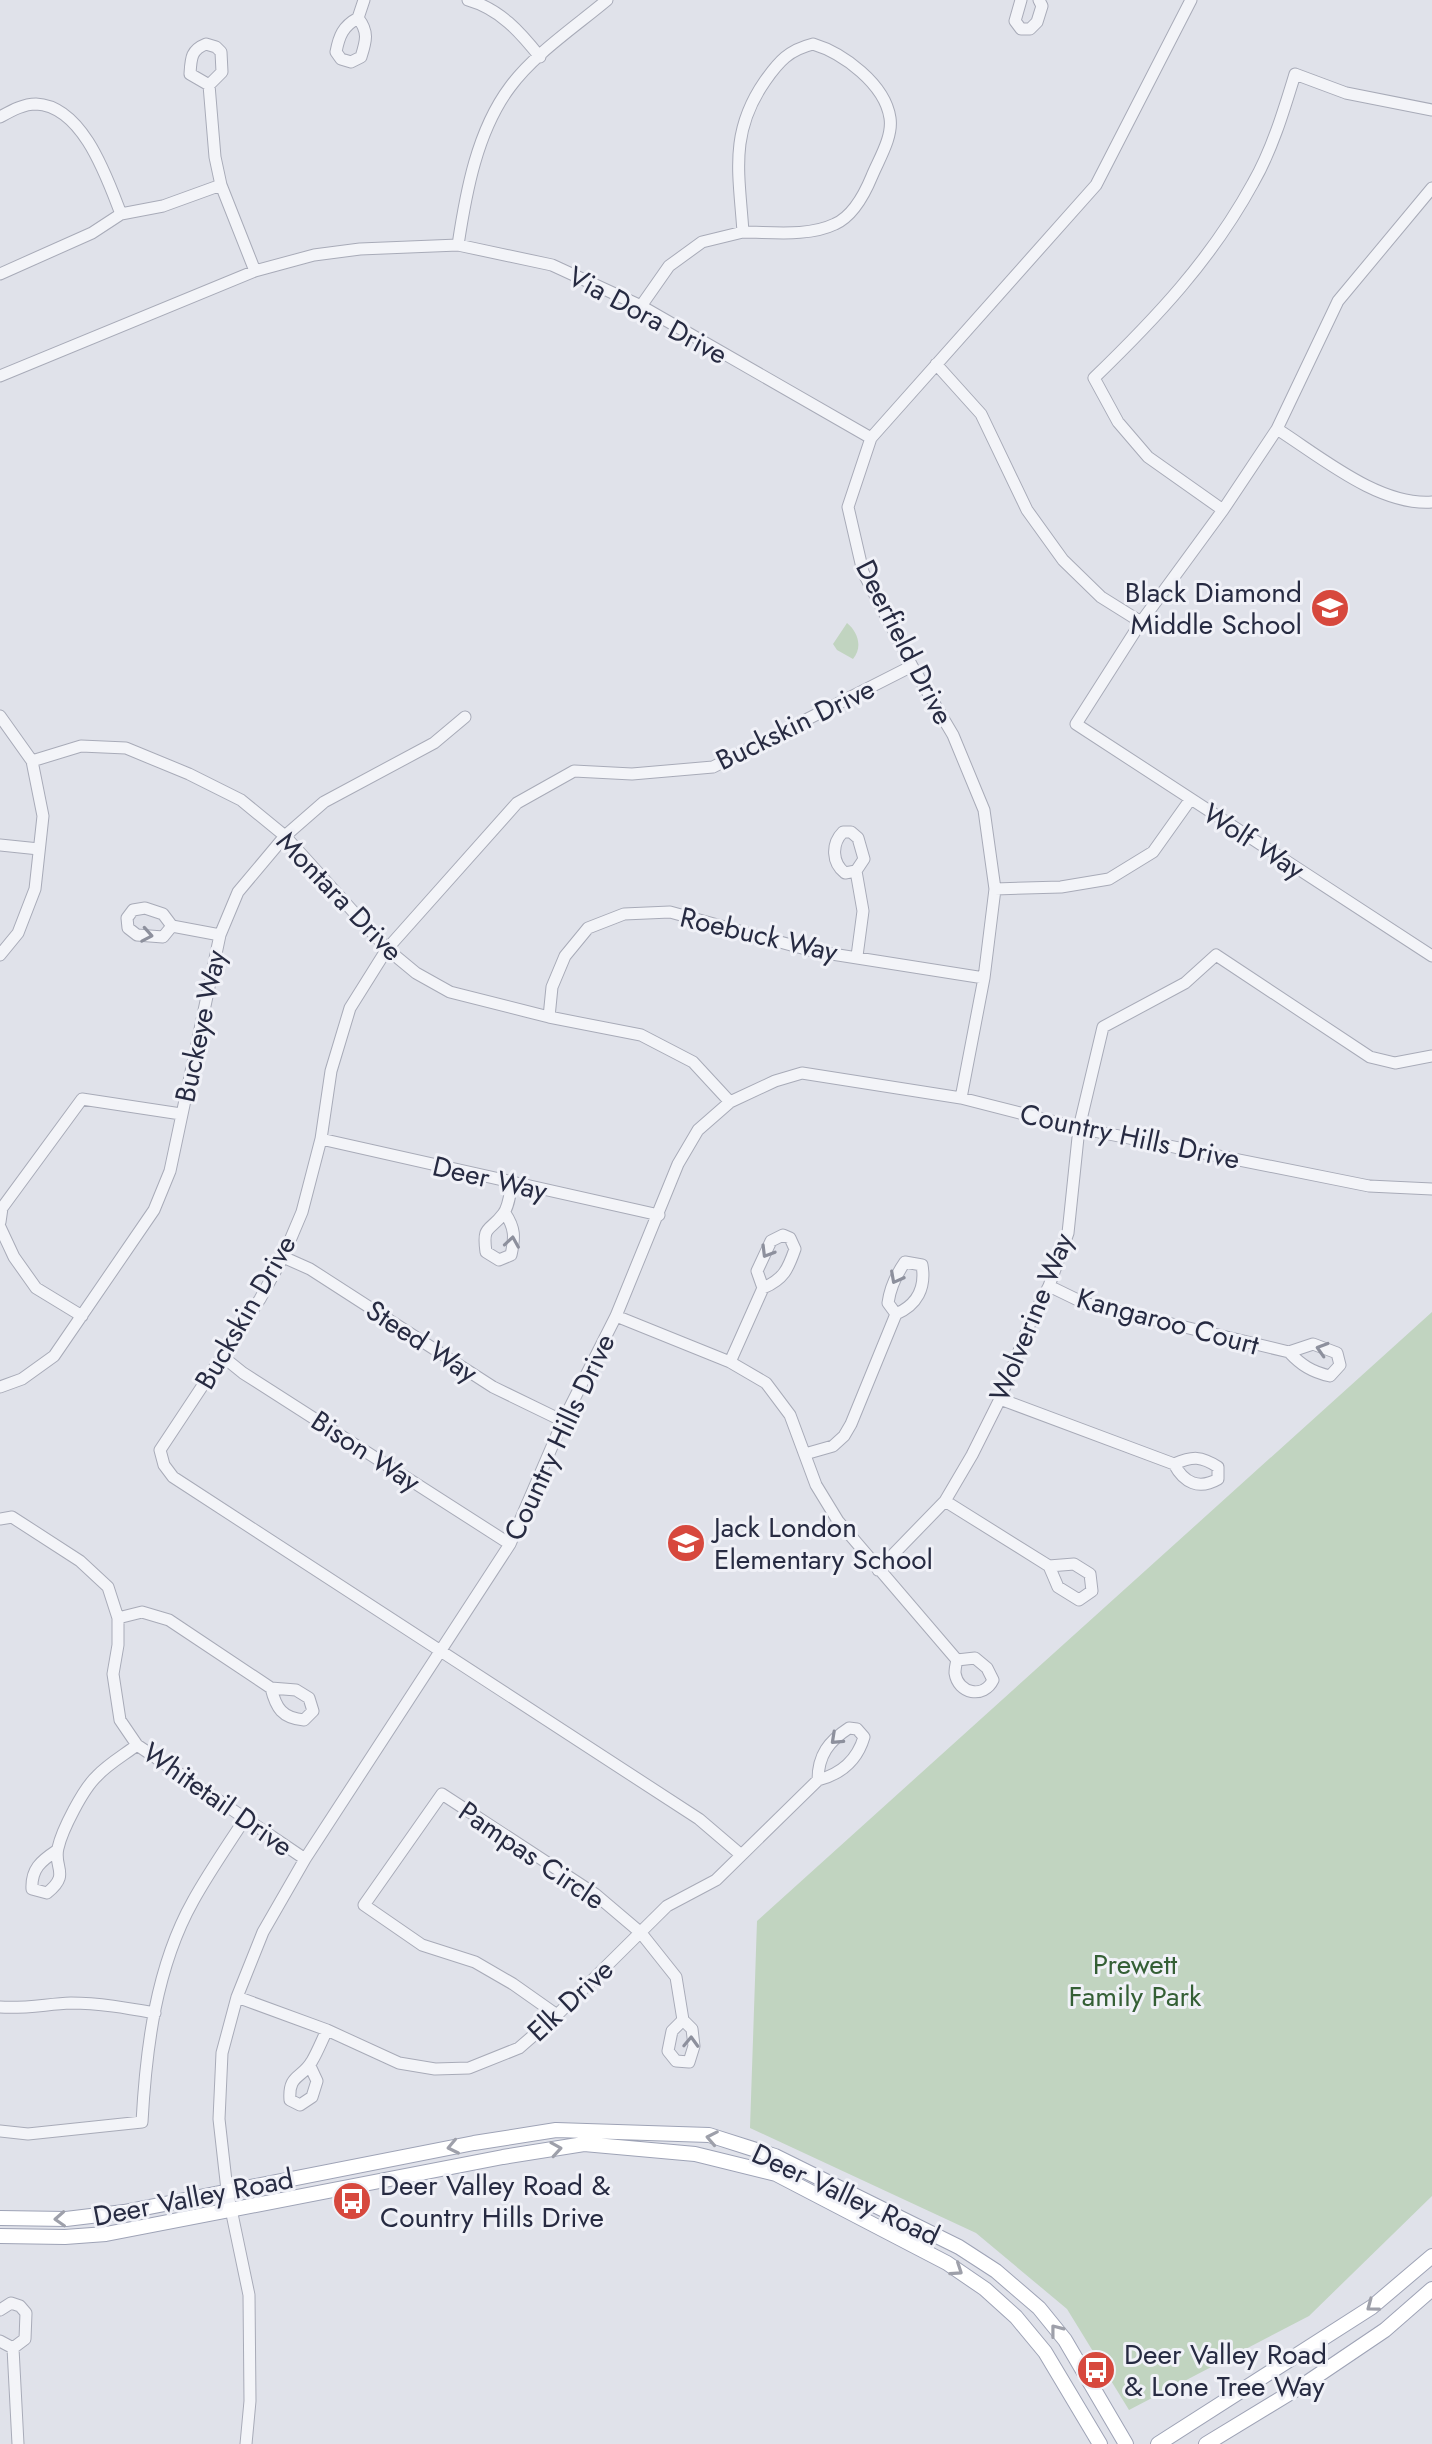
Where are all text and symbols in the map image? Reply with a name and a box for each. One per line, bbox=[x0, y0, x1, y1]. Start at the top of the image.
street label: Via Dora Drive bbox=[561, 256, 735, 375]
street label: Deerfield Drive bbox=[845, 553, 964, 732]
place label: Black Diamond Middle School bbox=[1125, 572, 1302, 645]
school or university icon: Black Diamond Middle School bbox=[1309, 587, 1351, 629]
street label: Buckskin Drive bbox=[709, 668, 882, 781]
street label: Wolf Way bbox=[1195, 793, 1313, 890]
street label: Montara Drive bbox=[267, 822, 412, 971]
street label: Roebuck Way bbox=[676, 896, 842, 973]
one-way arrow bbox=[140, 925, 154, 942]
street label: Buckeye Way bbox=[164, 945, 237, 1106]
street label: Country Hills Drive bbox=[1016, 1093, 1244, 1180]
street label: Deer Way bbox=[429, 1145, 552, 1212]
street label: Wolverine Way bbox=[979, 1226, 1084, 1408]
street label: Buckskin Drive bbox=[185, 1227, 306, 1397]
one-way arrow bbox=[503, 1235, 520, 1248]
one-way arrow bbox=[762, 1243, 777, 1257]
one-way arrow bbox=[891, 1270, 906, 1284]
street label: Kangaroo Court bbox=[1072, 1277, 1264, 1366]
street label: Steed Way bbox=[358, 1290, 486, 1393]
street label: Country Hills Drive bbox=[494, 1327, 625, 1547]
one-way arrow bbox=[1316, 1341, 1329, 1358]
street label: Bison Way bbox=[303, 1401, 429, 1503]
place label: Jack London Elementary School bbox=[710, 1507, 933, 1580]
school or university icon: Jack London Elementary School bbox=[665, 1522, 707, 1564]
one-way arrow bbox=[831, 1730, 845, 1745]
street label: Whitetail Drive bbox=[134, 1732, 301, 1867]
street label: Pampas Circle bbox=[450, 1791, 613, 1920]
park label: Prewett Family Park bbox=[1069, 1944, 1202, 2017]
street label: Elk Drive bbox=[518, 1950, 623, 2051]
one-way arrow bbox=[683, 2036, 700, 2048]
one-way arrow bbox=[705, 2130, 718, 2147]
street label: Deer Valley Road bbox=[745, 2133, 946, 2256]
one-way arrow bbox=[447, 2138, 461, 2155]
one-way arrow bbox=[549, 2141, 563, 2158]
street label: Deer Valley Road bbox=[90, 2158, 297, 2237]
place label: Deer Valley Road & Country Hills Drive bbox=[380, 2165, 610, 2238]
bus stop icon: Deer Valley Road & Country Hills Drive bbox=[331, 2180, 373, 2222]
one-way arrow bbox=[53, 2211, 66, 2228]
one-way arrow bbox=[948, 2260, 963, 2275]
one-way arrow bbox=[1367, 2297, 1381, 2311]
one-way arrow bbox=[1051, 2325, 1066, 2339]
place label: Deer Valley Road & Lone Tree Way bbox=[1124, 2334, 1327, 2407]
bus stop icon: Deer Valley Road & Lone Tree Way bbox=[1075, 2349, 1117, 2391]

